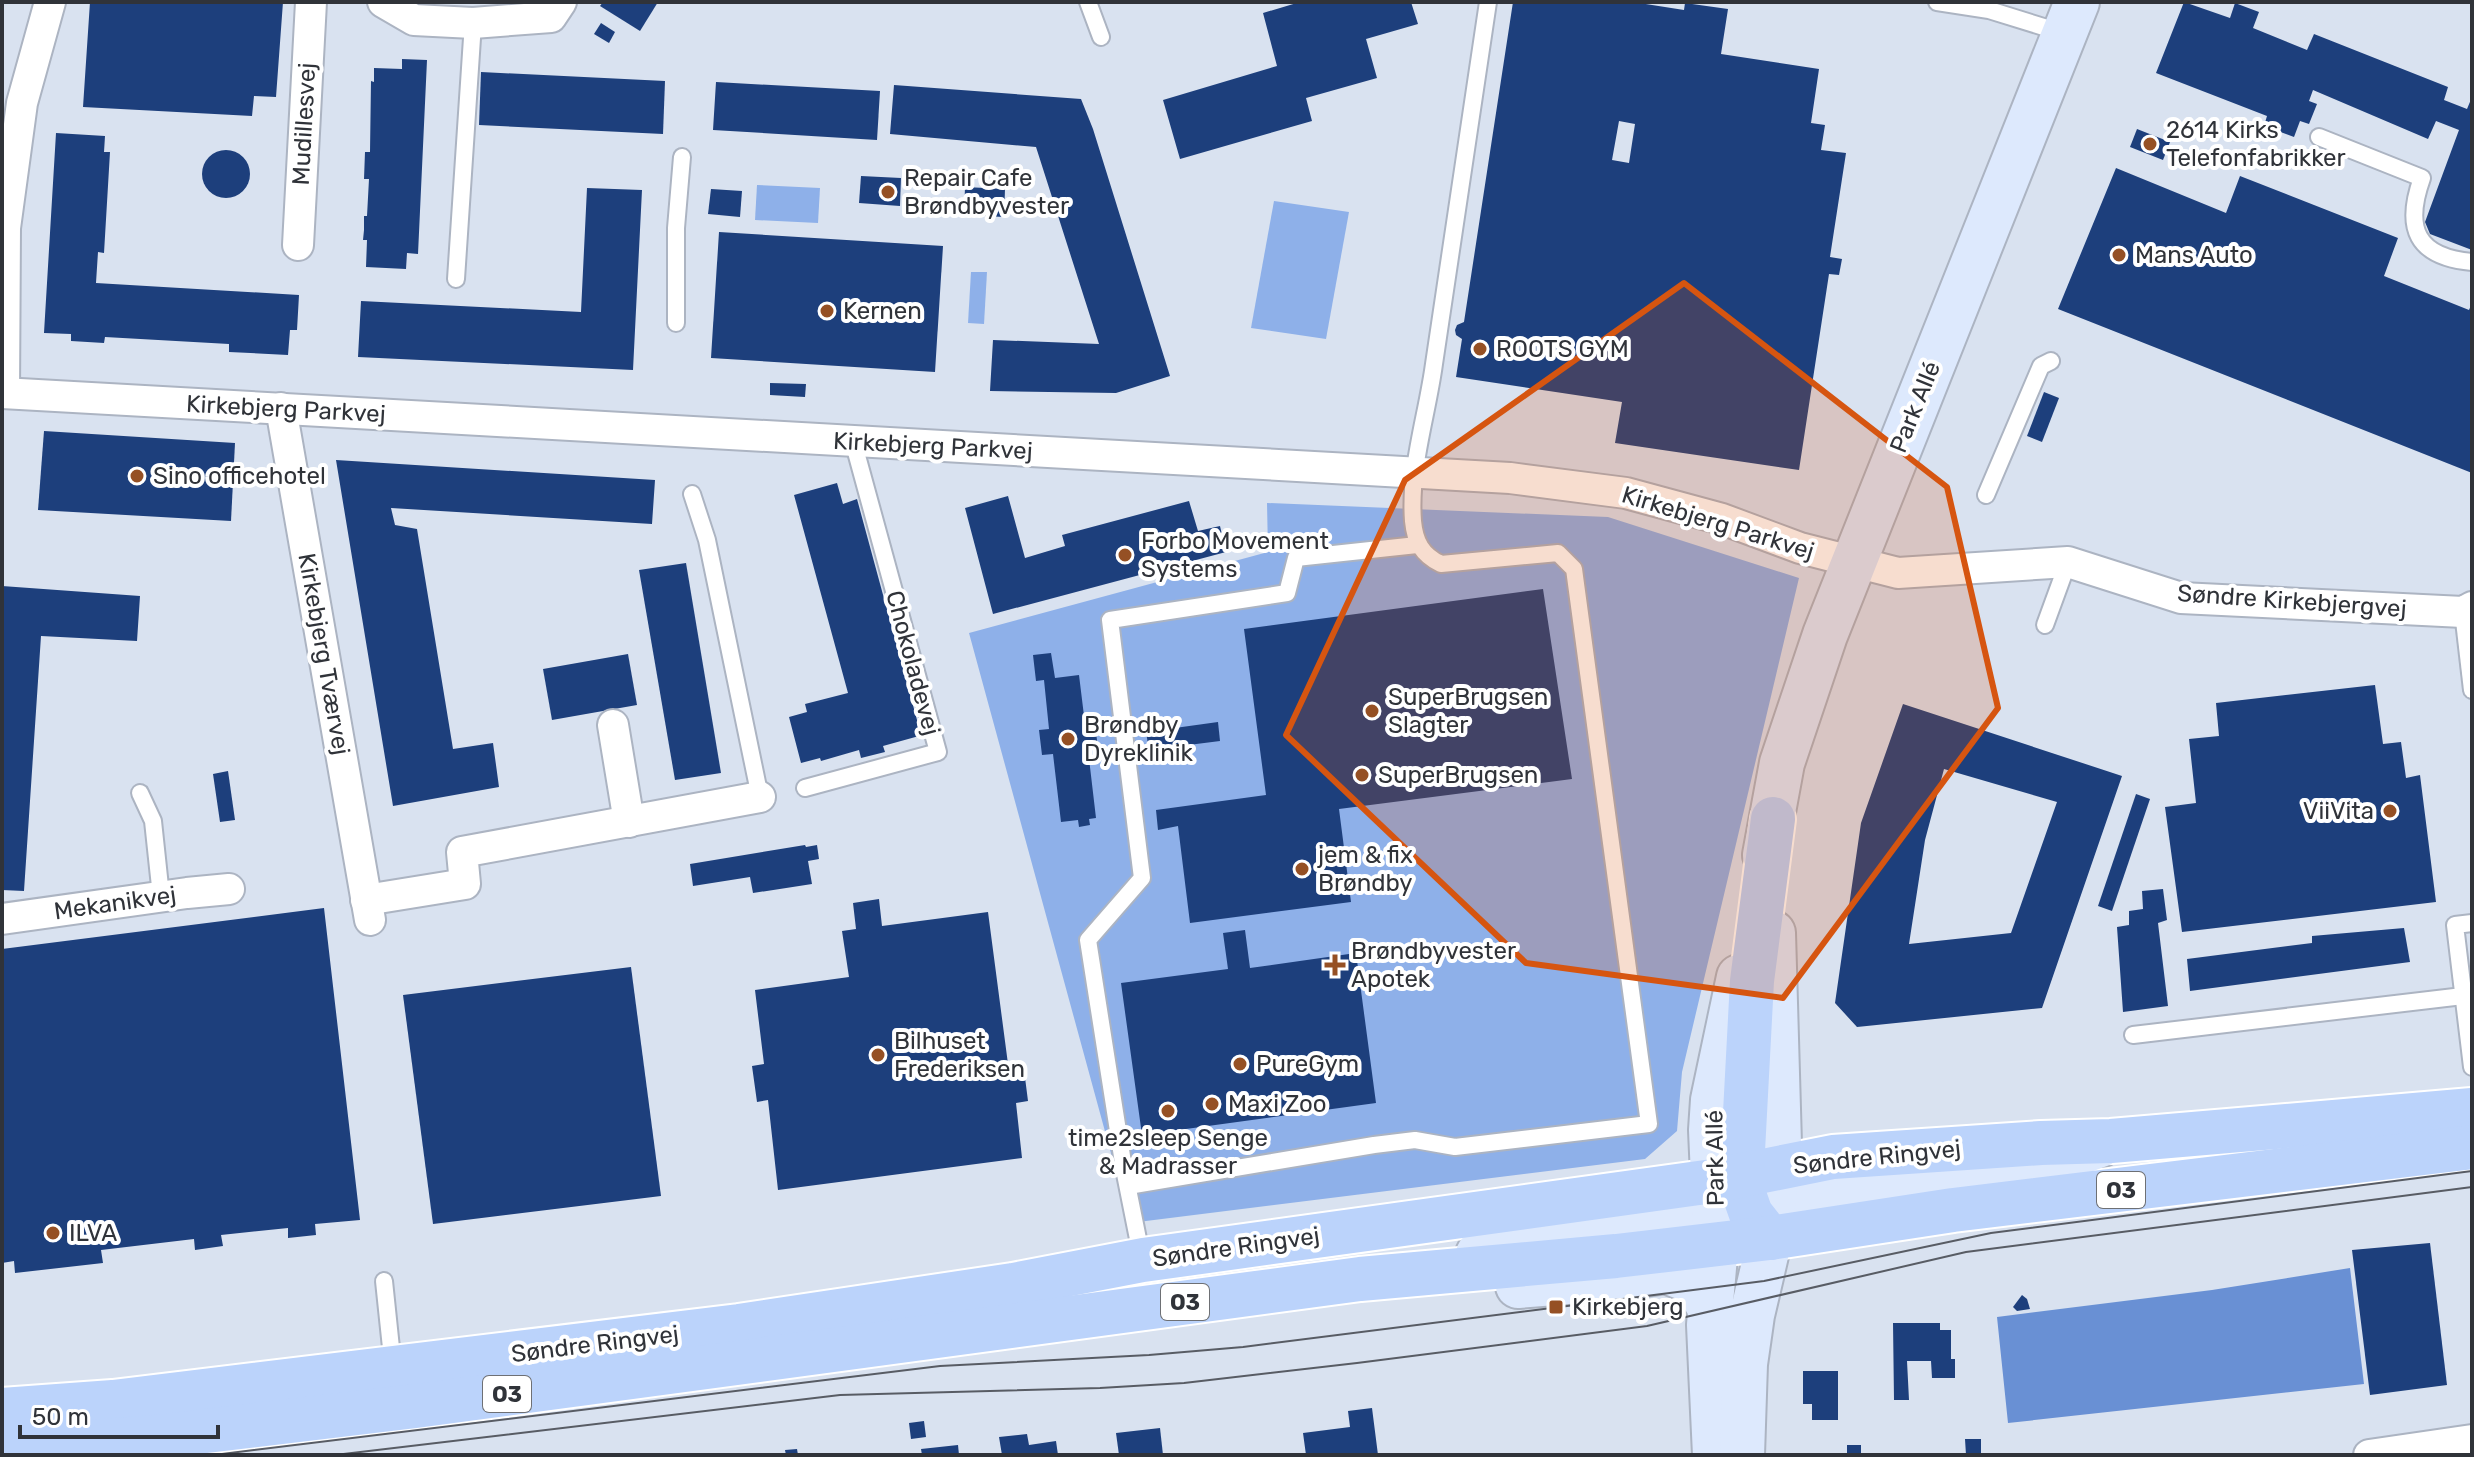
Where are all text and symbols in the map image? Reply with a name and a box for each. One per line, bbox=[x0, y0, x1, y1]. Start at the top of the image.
street label: Mudillesvej bbox=[287, 62, 321, 186]
place label: 2614 Kirks Telefonfabrikker bbox=[2166, 116, 2346, 172]
marker: 2614 Kirks Telefonfabrikker bbox=[2141, 135, 2159, 153]
place label: Repair Cafe Brøndbyvester bbox=[904, 164, 1069, 220]
marker: Repair Cafe Brøndbyvester bbox=[879, 183, 897, 201]
place label: Mans Auto bbox=[2135, 241, 2253, 269]
marker: Mans Auto bbox=[2110, 246, 2128, 264]
place label: Kernen bbox=[843, 297, 922, 325]
marker: Kernen bbox=[818, 302, 836, 320]
place label: ROOTS GYM bbox=[1496, 335, 1629, 363]
marker: ROOTS GYM bbox=[1471, 340, 1489, 358]
street label: Park Allé bbox=[1884, 357, 1946, 457]
street label: Kirkebjerg Parkvej bbox=[186, 390, 386, 428]
street label: Kirkebjerg Parkvej bbox=[833, 427, 1033, 465]
place label: Sino officehotel bbox=[153, 462, 326, 490]
marker: Sino officehotel bbox=[128, 467, 146, 485]
street label: Kirkebjerg Parkvej bbox=[1618, 480, 1818, 566]
place label: Forbo Movement Systems bbox=[1141, 527, 1329, 583]
marker: Forbo Movement Systems bbox=[1116, 546, 1134, 564]
street label: Kirkebjerg Tværvej bbox=[292, 551, 356, 757]
street label: Søndre Kirkebjergvej bbox=[2176, 579, 2408, 623]
street label: Chokoladevej bbox=[880, 588, 946, 738]
place label: SuperBrugsen Slagter bbox=[1388, 683, 1548, 739]
marker: SuperBrugsen Slagter bbox=[1363, 702, 1381, 720]
place label: Brøndby Dyreklinik bbox=[1084, 711, 1193, 767]
marker: Brøndby Dyreklinik bbox=[1059, 730, 1077, 748]
place label: SuperBrugsen bbox=[1378, 761, 1538, 789]
marker: SuperBrugsen bbox=[1353, 766, 1371, 784]
place label: ViiVita bbox=[2303, 797, 2374, 825]
marker: ViiVita bbox=[2381, 802, 2399, 820]
place label: jem & fix Brøndby bbox=[1317, 841, 1413, 897]
marker: jem & fix Brøndby bbox=[1293, 860, 1311, 878]
street label: Mekanikvej bbox=[52, 881, 178, 925]
place label: Brøndbyvester Apotek bbox=[1351, 937, 1516, 993]
marker: Brøndbyvester Apotek bbox=[1326, 956, 1344, 974]
place label: Bilhuset Frederiksen bbox=[894, 1027, 1025, 1083]
marker: Bilhuset Frederiksen bbox=[869, 1046, 887, 1064]
place label: PureGym bbox=[1256, 1050, 1359, 1078]
marker: PureGym bbox=[1231, 1055, 1249, 1073]
place label: Maxi Zoo bbox=[1228, 1090, 1327, 1118]
marker: Maxi Zoo bbox=[1203, 1095, 1221, 1113]
marker: time2sleep Senge & Madrasser bbox=[1159, 1102, 1177, 1120]
street label: Park Allé bbox=[1700, 1110, 1730, 1206]
place label: time2sleep Senge & Madrasser bbox=[1068, 1124, 1268, 1180]
street label: Søndre Ringvej bbox=[1792, 1134, 1962, 1180]
road number: O3 bbox=[2097, 1172, 2145, 1208]
place label: ILVA bbox=[69, 1219, 117, 1247]
street label: Søndre Ringvej bbox=[1151, 1221, 1321, 1273]
marker: ILVA bbox=[44, 1224, 62, 1242]
road number: O3 bbox=[1161, 1284, 1209, 1320]
place label: Kirkebjerg bbox=[1572, 1293, 1684, 1321]
marker: Kirkebjerg bbox=[1547, 1298, 1565, 1316]
street label: Søndre Ringvej bbox=[510, 1320, 680, 1368]
road number: O3 bbox=[483, 1376, 531, 1412]
scale bar bbox=[20, 1389, 218, 1439]
text: 50 m bbox=[32, 1403, 89, 1431]

